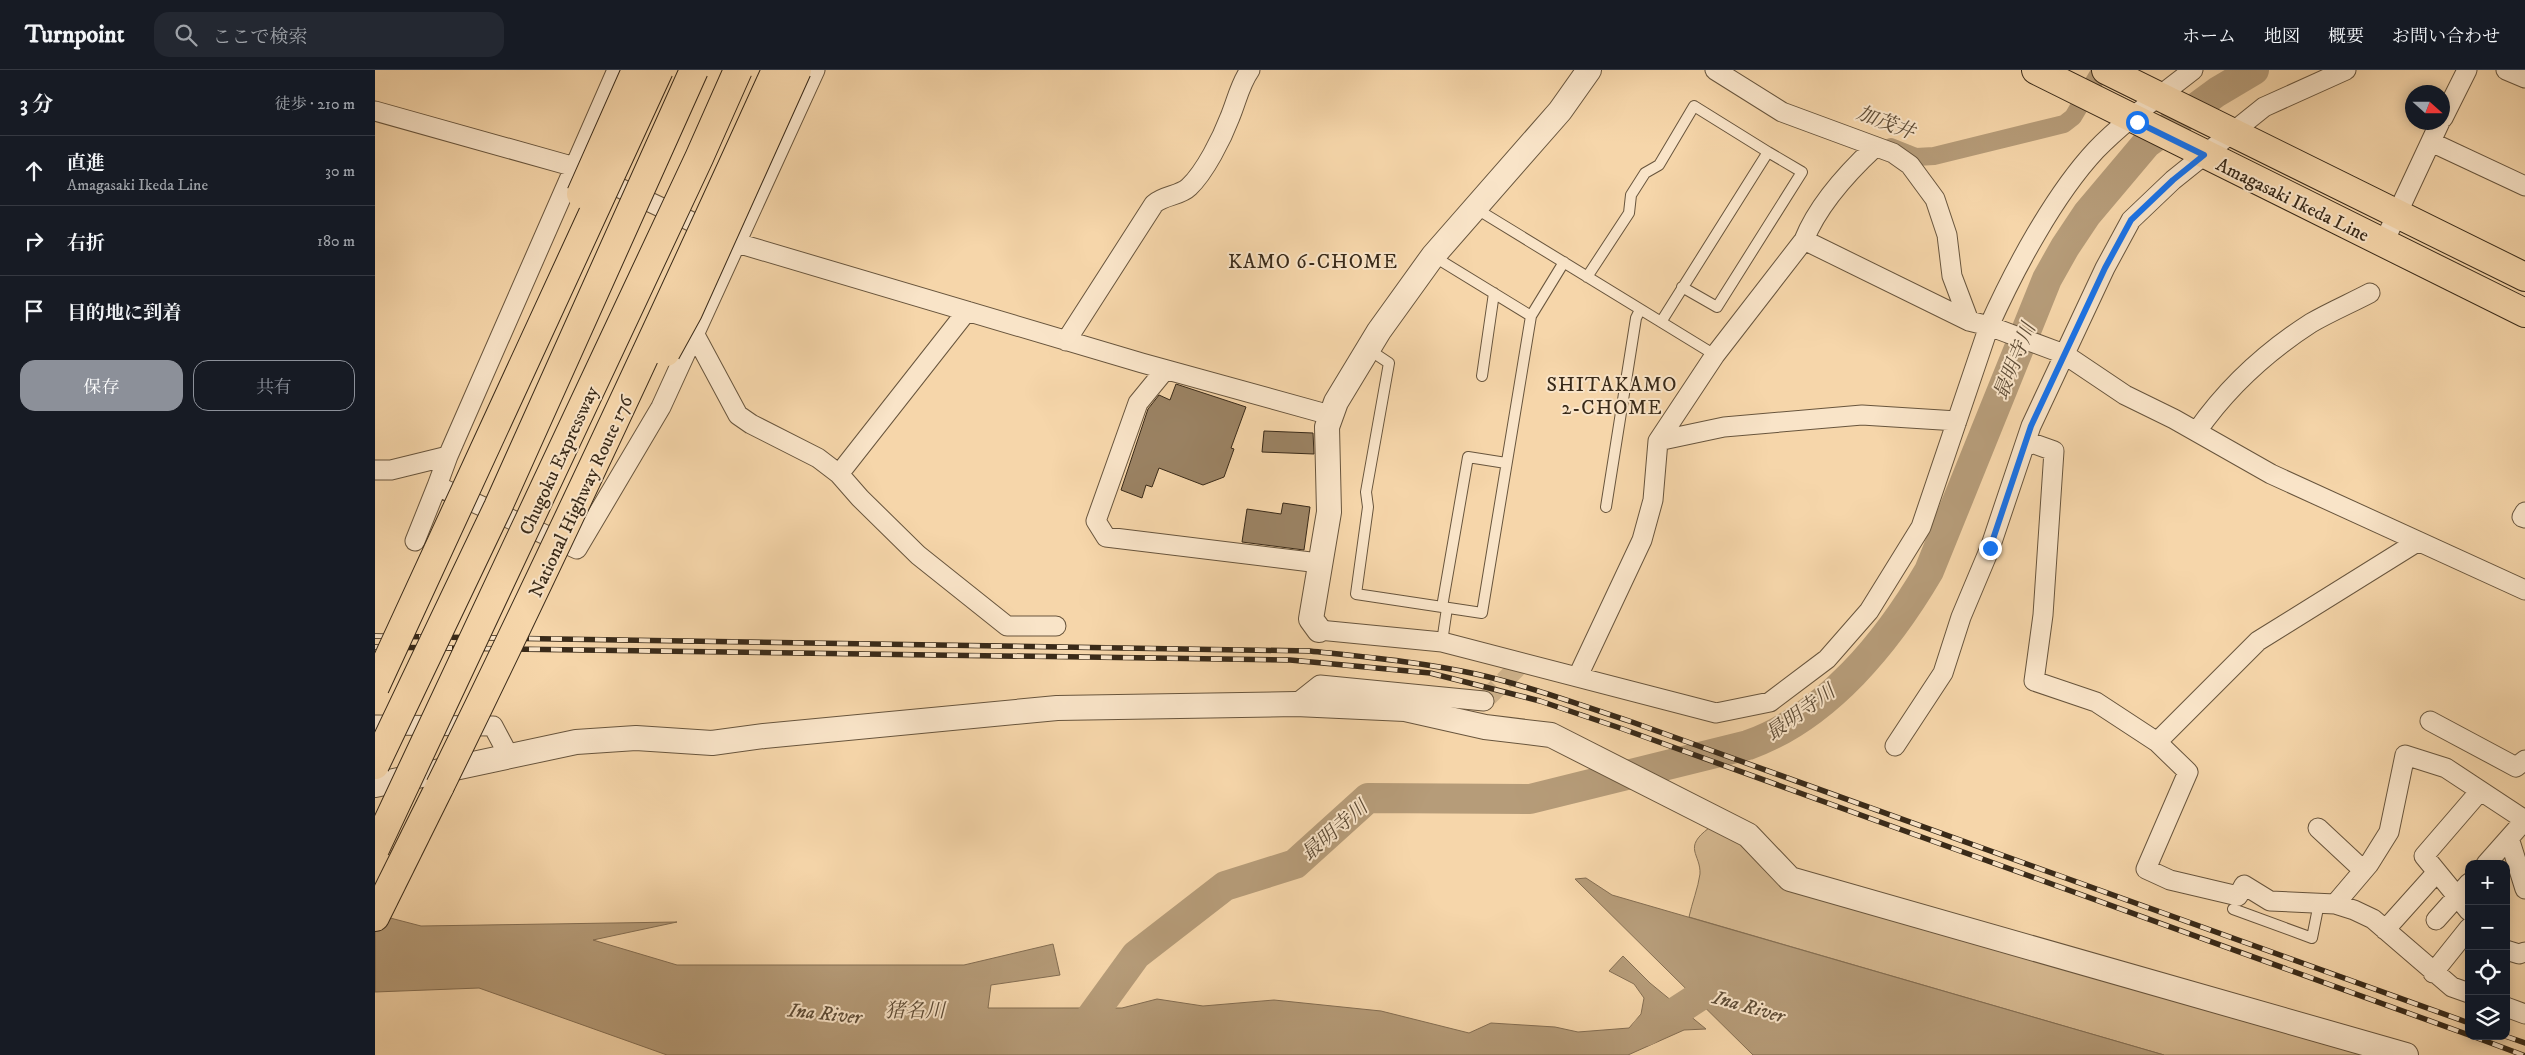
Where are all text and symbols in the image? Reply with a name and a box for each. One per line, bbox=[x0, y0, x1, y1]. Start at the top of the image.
search box bbox=[154, 12, 504, 57]
text: Turnpoint bbox=[25, 20, 124, 50]
icon: search bbox=[172, 21, 200, 49]
text: ここで検索 bbox=[212, 26, 307, 49]
text: ホーム bbox=[2182, 26, 2236, 48]
text: 地図 bbox=[2264, 26, 2300, 48]
text: 概要 bbox=[2328, 26, 2364, 48]
text: お問い合わせ bbox=[2392, 26, 2500, 48]
north arrow bbox=[2405, 85, 2450, 130]
text: 3 分 bbox=[20, 92, 53, 118]
text: 徒歩 · 210 m bbox=[275, 94, 355, 114]
water label: 加茂井 bbox=[1853, 101, 1920, 147]
route start bbox=[2126, 111, 2149, 134]
text: 直進 bbox=[67, 152, 105, 175]
street label: Amagasaki Ikeda Line bbox=[2212, 153, 2373, 247]
icon: ahead bbox=[20, 157, 48, 185]
text: 30 m bbox=[325, 161, 355, 181]
text: Amagasaki Ikeda Line bbox=[67, 175, 208, 195]
icon: right bbox=[20, 227, 48, 255]
text: 180 m bbox=[317, 231, 355, 251]
text: 右折 bbox=[67, 232, 105, 255]
district label: KAMO 6-CHOME bbox=[1228, 250, 1398, 275]
icon: arrive bbox=[20, 297, 48, 325]
text: 目的地に到着 bbox=[67, 302, 181, 325]
water label: 最明寺川 bbox=[1989, 318, 2043, 403]
button: 保存 bbox=[20, 360, 183, 411]
button: 共有 bbox=[193, 360, 355, 411]
district label: SHITAKAMO 2-CHOME bbox=[1547, 373, 1677, 421]
street label: Chugoku Expressway bbox=[515, 382, 604, 539]
street label: National Highway Route 176 bbox=[524, 391, 639, 601]
route end bbox=[1979, 537, 2002, 560]
water label: 最明寺川 bbox=[1761, 678, 1842, 747]
water label: 最明寺川 bbox=[1297, 794, 1375, 867]
map controls bbox=[2465, 860, 2510, 1040]
button: + bbox=[2465, 860, 2510, 905]
button: − bbox=[2465, 905, 2510, 950]
button: locate bbox=[2465, 950, 2510, 995]
water label: Ina River bbox=[1708, 985, 1789, 1030]
button: layers bbox=[2465, 995, 2510, 1040]
water label: Ina River bbox=[785, 998, 864, 1031]
water label: 猪名川 bbox=[885, 999, 947, 1024]

